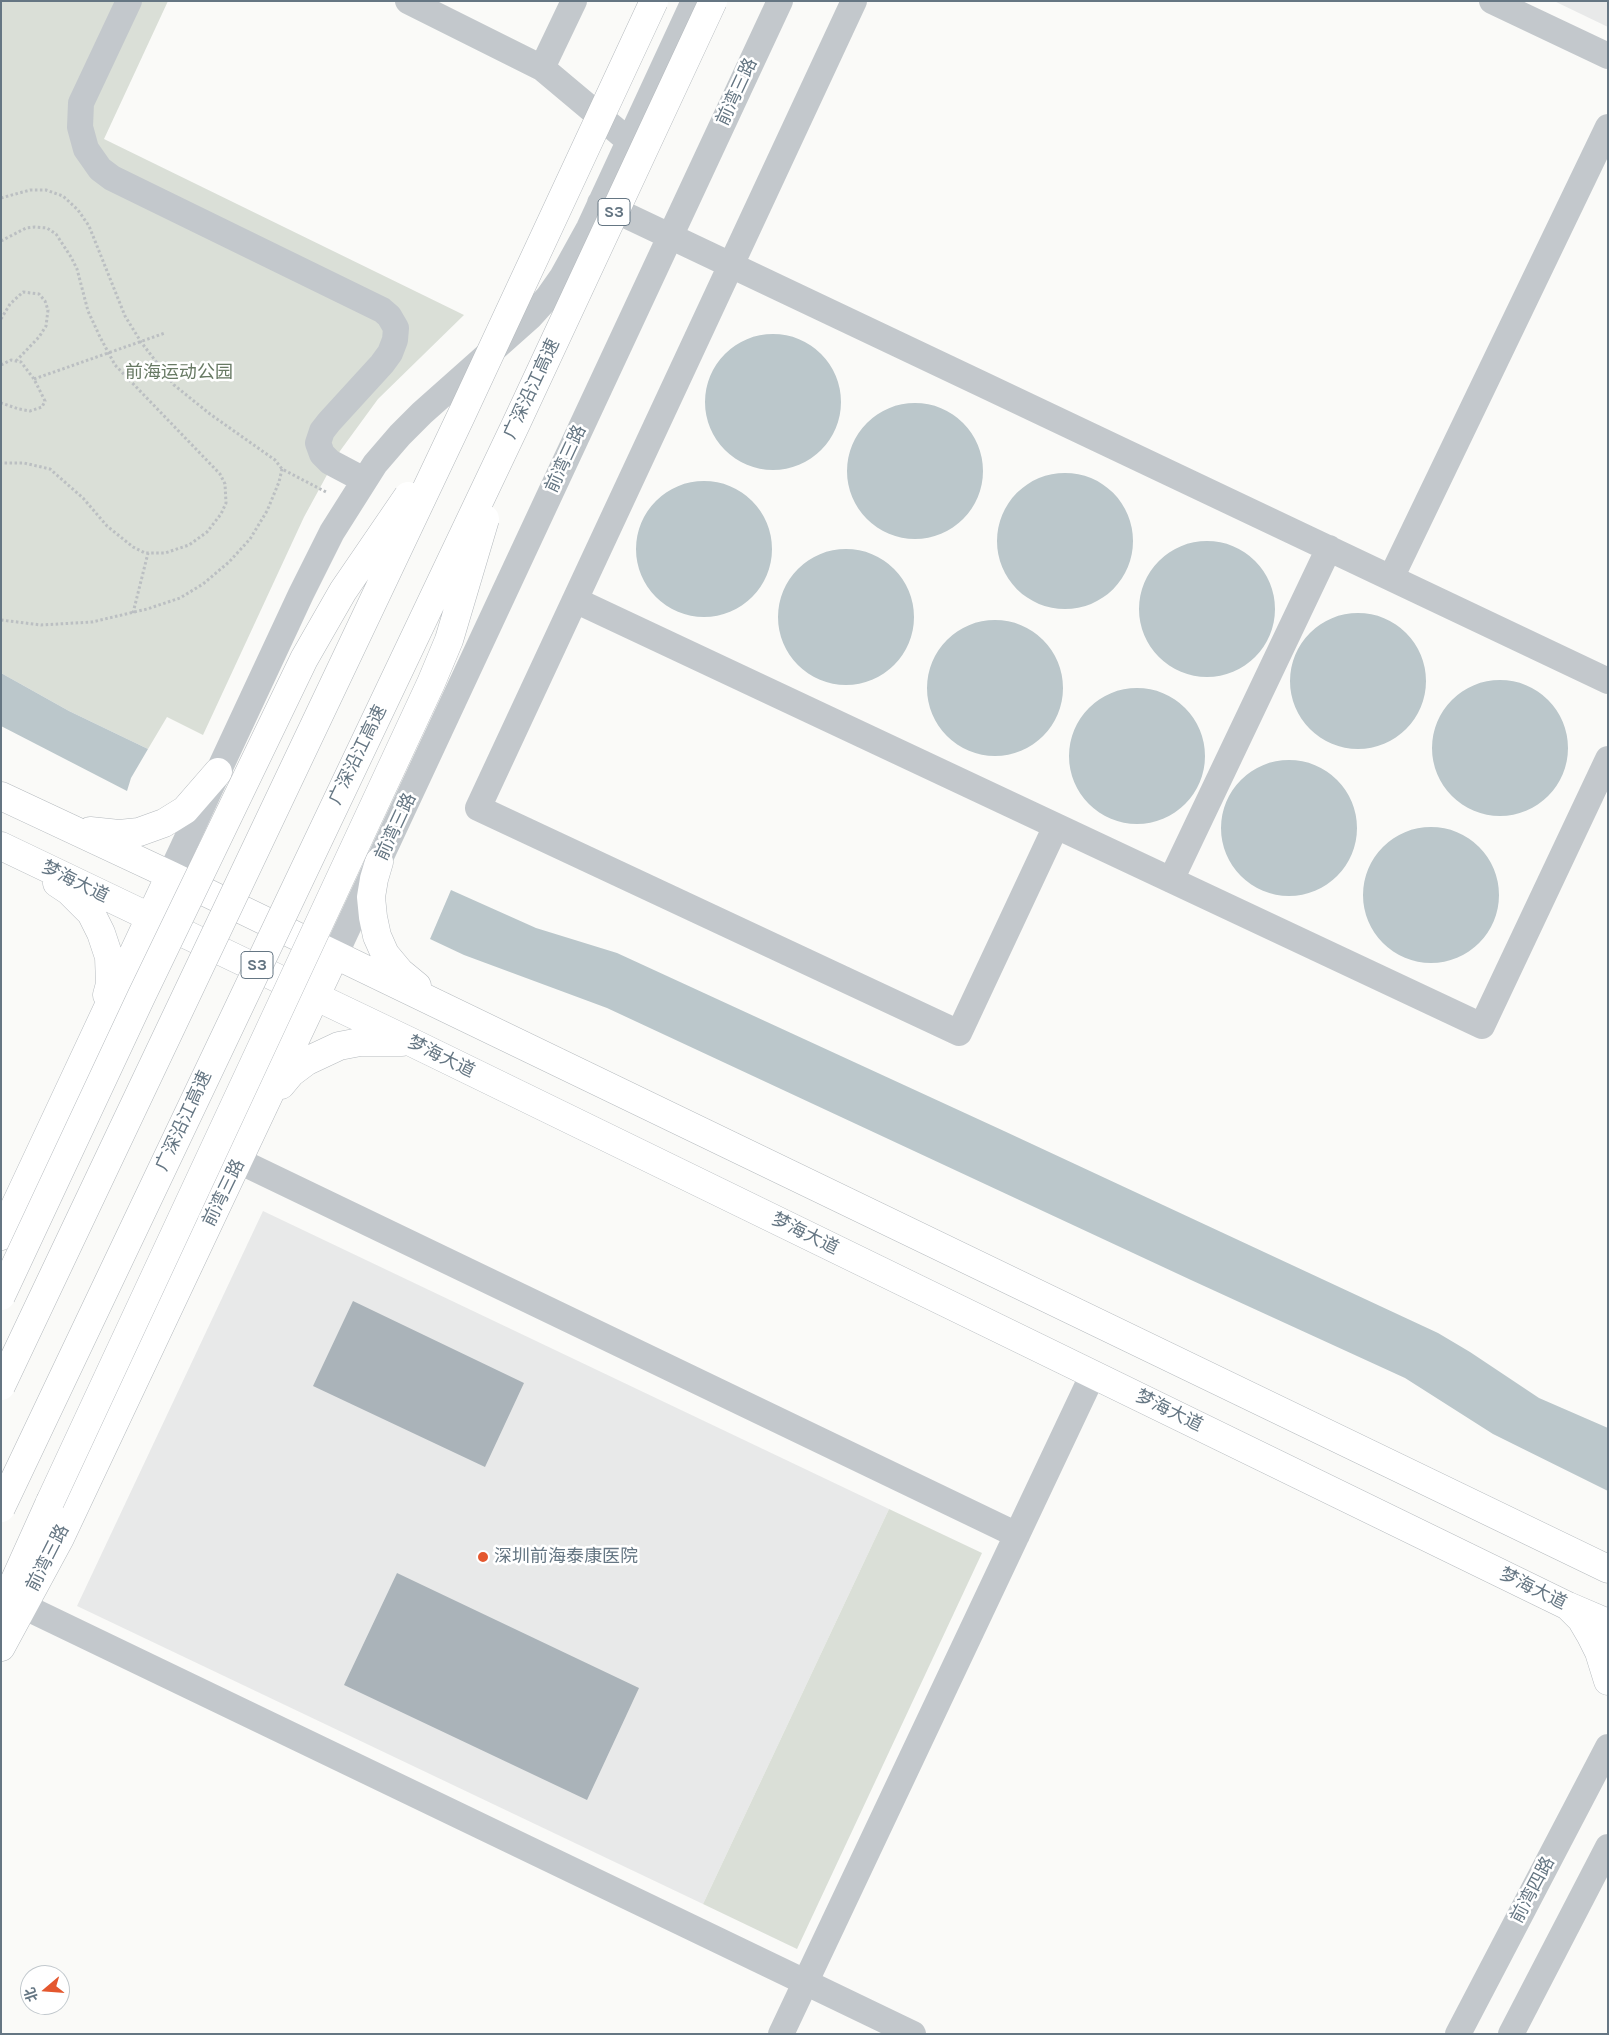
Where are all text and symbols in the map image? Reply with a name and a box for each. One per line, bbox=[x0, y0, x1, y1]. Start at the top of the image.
street label: 前湾三路 bbox=[712, 55, 762, 129]
road number: S3 bbox=[598, 198, 630, 226]
street label: 广深沿江高速 bbox=[499, 335, 565, 443]
park label: 前海运动公园 bbox=[125, 362, 233, 384]
street label: 前湾三路 bbox=[541, 422, 591, 496]
street label: 广深沿江高速 bbox=[325, 702, 391, 808]
street label: 前湾三路 bbox=[371, 790, 421, 864]
street label: 梦海大道 bbox=[38, 857, 112, 907]
road number: S3 bbox=[241, 952, 273, 978]
street label: 梦海大道 bbox=[404, 1032, 478, 1082]
street label: 广深沿江高速 bbox=[151, 1067, 217, 1175]
street label: 前湾三路 bbox=[199, 1156, 249, 1230]
street label: 梦海大道 bbox=[768, 1209, 842, 1259]
street label: 梦海大道 bbox=[1132, 1386, 1206, 1436]
street label: 前湾三路 bbox=[22, 1521, 74, 1595]
place label: 深圳前海泰康医院 bbox=[494, 1546, 638, 1568]
marker: 深圳前海泰康医院 bbox=[476, 1550, 490, 1564]
street label: 梦海大道 bbox=[1496, 1564, 1570, 1614]
street label: 前湾四路 bbox=[1507, 1853, 1559, 1927]
north arrow bbox=[20, 1965, 70, 2015]
text: 北 bbox=[21, 1985, 41, 2004]

